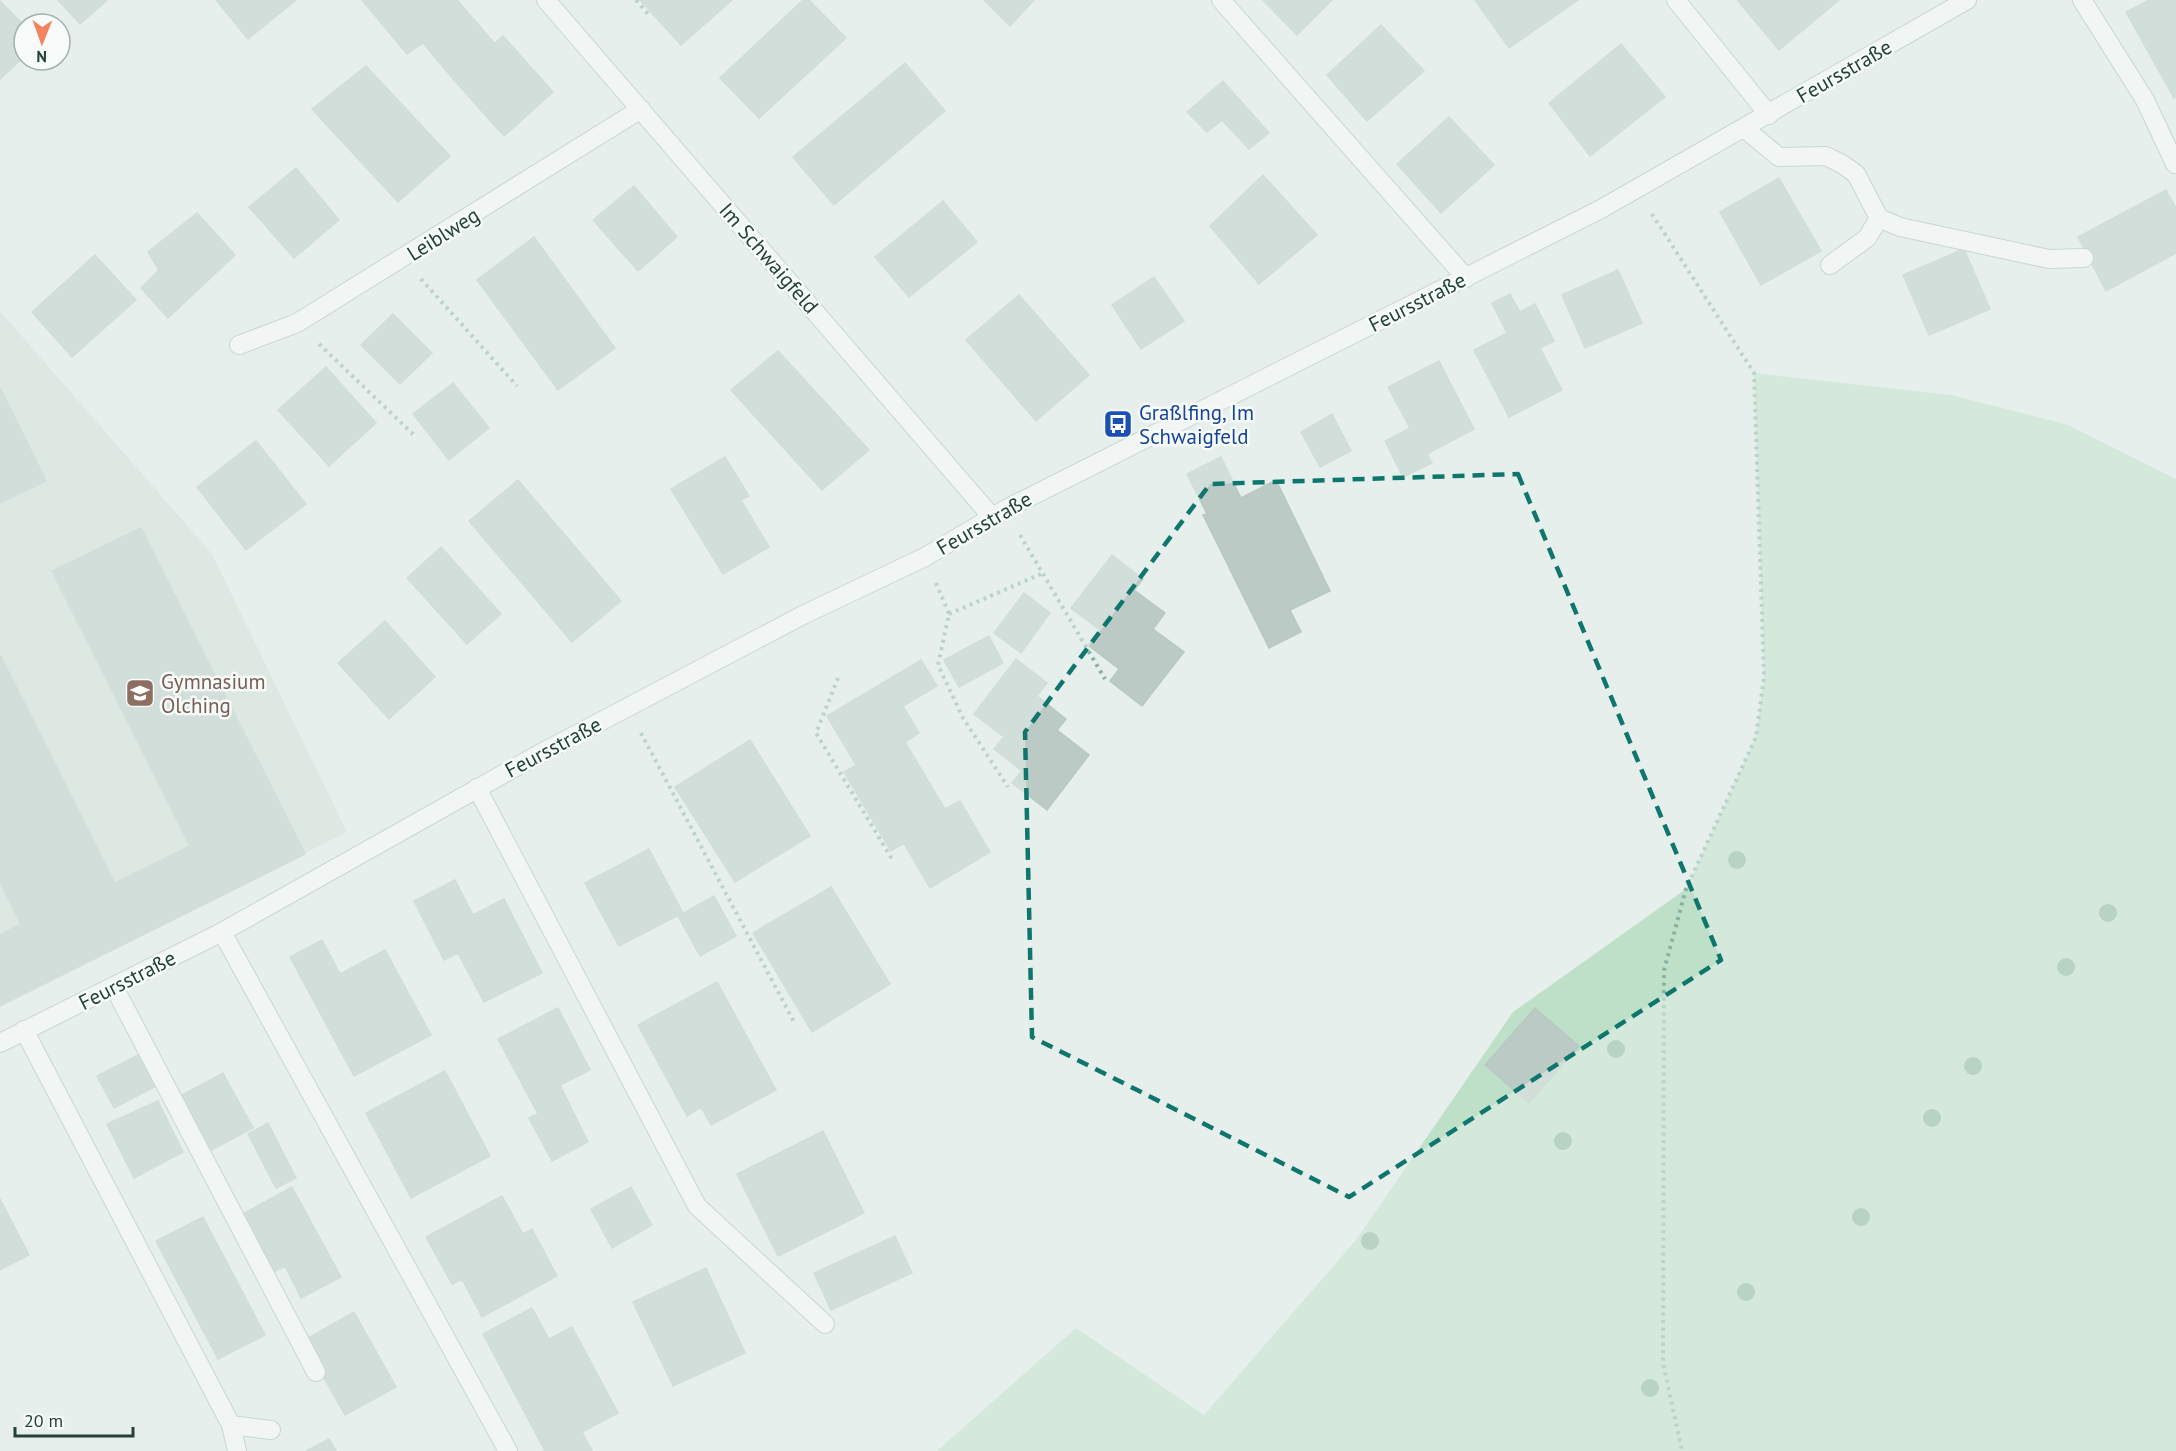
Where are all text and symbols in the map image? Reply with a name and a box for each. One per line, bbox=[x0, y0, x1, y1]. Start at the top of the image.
north arrow bbox=[12, 12, 72, 72]
street label: Feursstraße bbox=[1792, 33, 1896, 109]
text: N bbox=[36, 47, 47, 67]
street label: Im Schwaigfeld bbox=[713, 197, 825, 319]
street label: Leiblweg bbox=[402, 201, 484, 267]
street label: Feursstraße bbox=[1364, 266, 1470, 338]
place label: Graßlfing, Im Schwaigfeld bbox=[1139, 399, 1254, 450]
bus stop icon: Graßlfing, Im Schwaigfeld bbox=[1102, 408, 1134, 440]
street label: Feursstraße bbox=[932, 485, 1036, 561]
place label: Gymnasium Olching bbox=[161, 668, 265, 719]
school or university icon: Gymnasium Olching bbox=[124, 677, 156, 709]
street label: Feursstraße bbox=[500, 710, 606, 784]
street label: Feursstraße bbox=[74, 944, 180, 1016]
scale bar bbox=[15, 1400, 134, 1438]
text: 20 m bbox=[24, 1409, 63, 1432]

